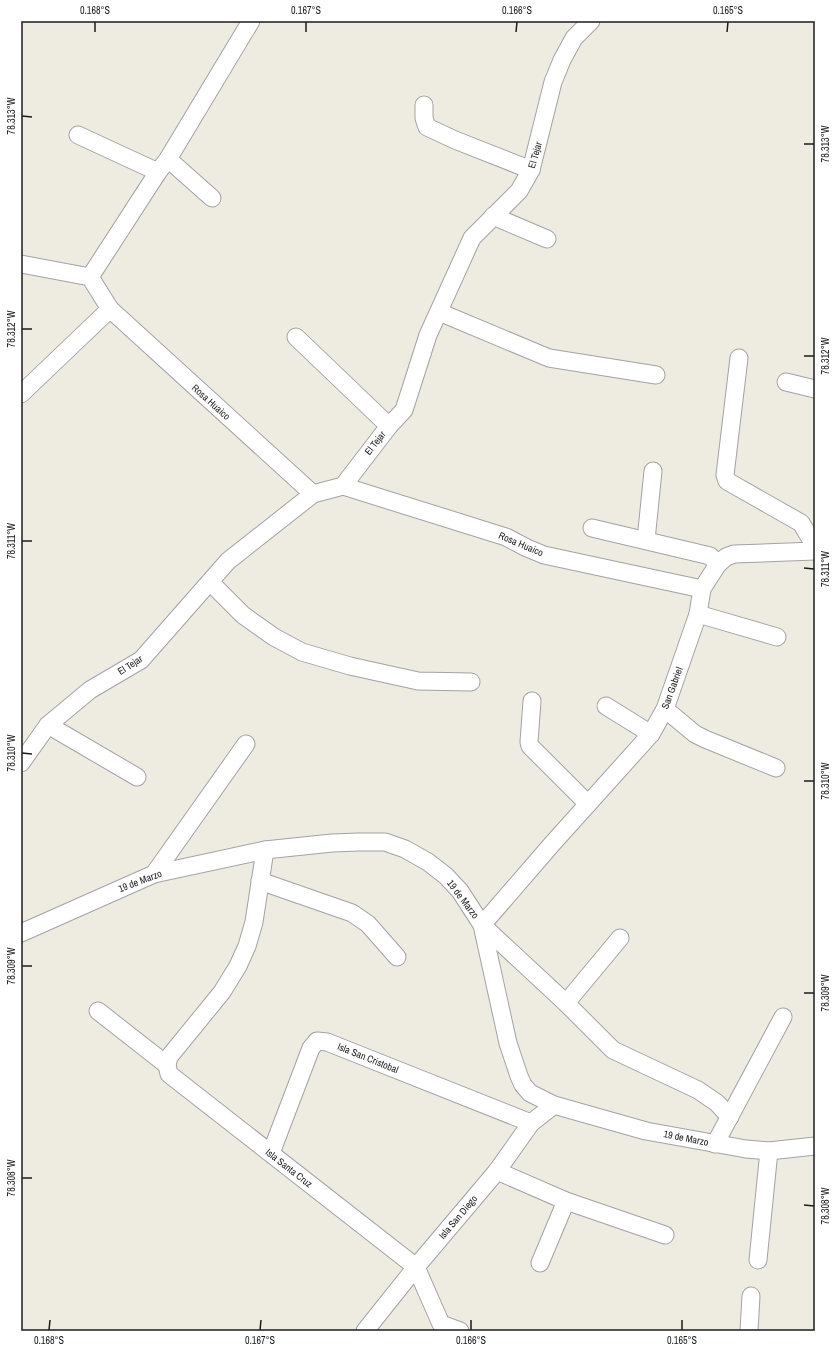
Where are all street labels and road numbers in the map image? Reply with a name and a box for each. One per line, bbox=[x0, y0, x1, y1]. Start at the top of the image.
street label: El Tejar bbox=[525, 140, 545, 170]
street label: Rosa Huaico bbox=[189, 381, 233, 423]
street label: El Tejar bbox=[362, 428, 389, 458]
street label: Rosa Huaico bbox=[497, 529, 546, 559]
street label: El Tejar bbox=[115, 652, 145, 678]
street label: San Gabriel bbox=[658, 665, 686, 711]
street label: 19 de Marzo bbox=[116, 867, 164, 895]
street label: 19 de Marzo bbox=[444, 877, 482, 921]
street label: Isla San Cristobal bbox=[336, 1040, 401, 1076]
street label: 19 de Marzo bbox=[662, 1127, 710, 1149]
street label: Isla Santa Cruz bbox=[263, 1146, 315, 1190]
street label: Isla San Diego bbox=[436, 1192, 481, 1242]

